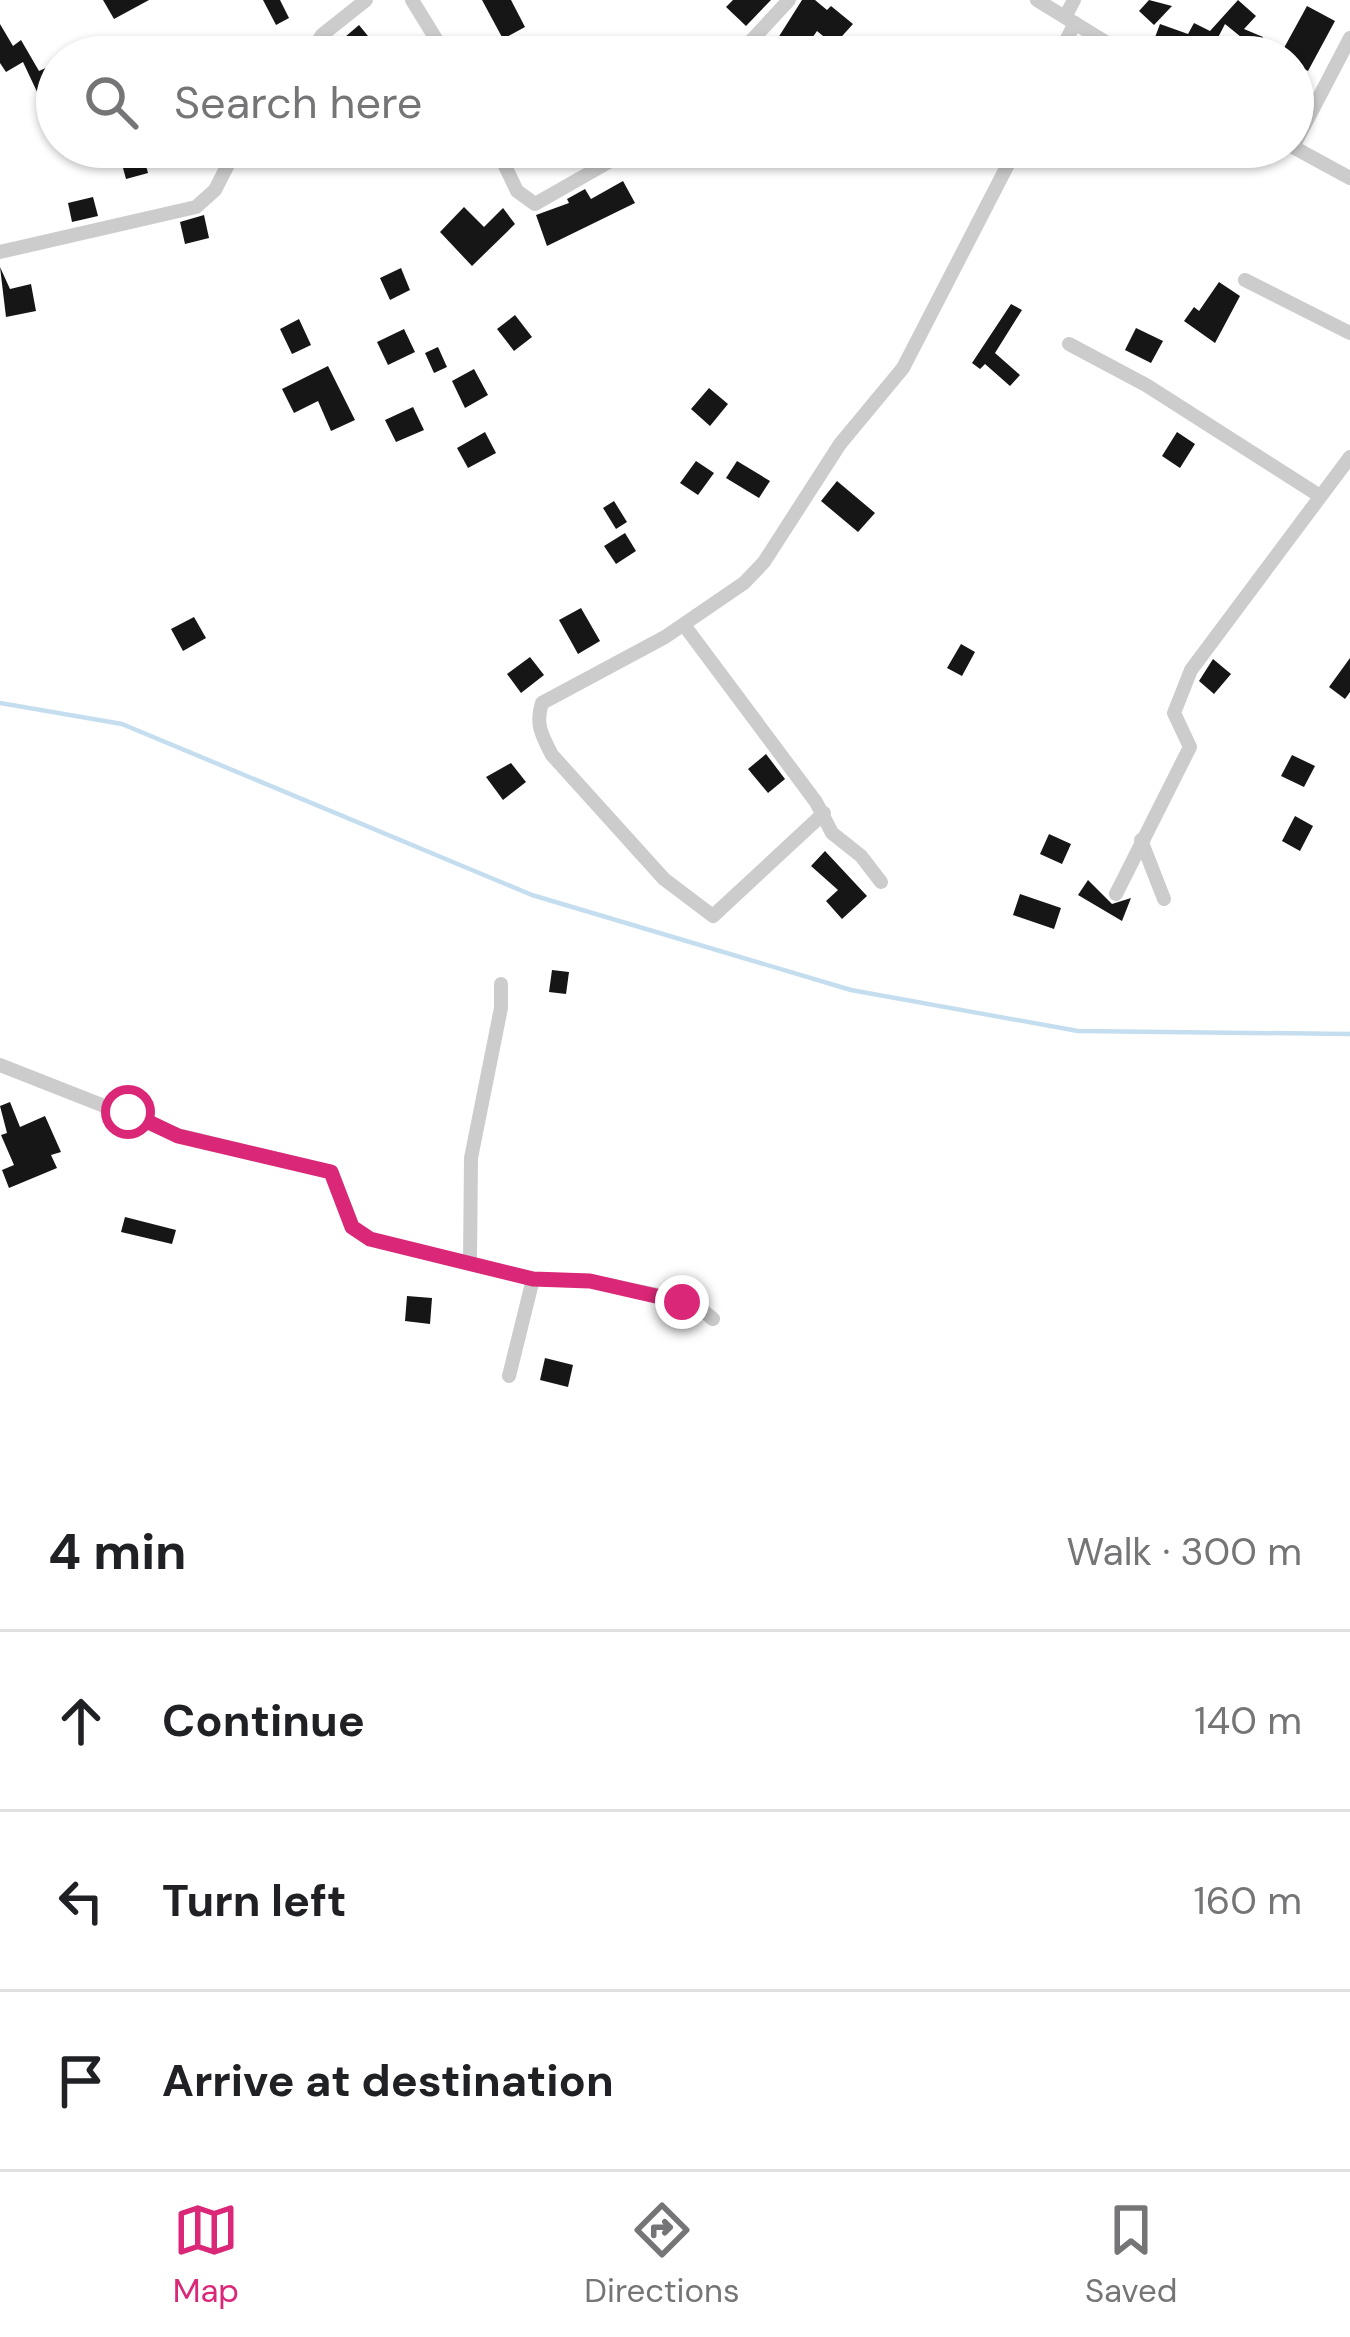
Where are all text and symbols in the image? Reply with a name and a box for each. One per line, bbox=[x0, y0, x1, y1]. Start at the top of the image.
search box bbox=[36, 36, 1314, 168]
icon: search bbox=[78, 69, 144, 135]
text: Search here bbox=[174, 73, 422, 132]
route start bbox=[101, 1085, 155, 1139]
route end bbox=[655, 1275, 709, 1329]
text: 4 min bbox=[48, 1518, 187, 1585]
text: Walk · 300 m bbox=[1067, 1526, 1302, 1577]
icon: ahead bbox=[48, 1688, 114, 1754]
text: Continue bbox=[162, 1691, 365, 1750]
text: 140 m bbox=[1194, 1695, 1302, 1746]
icon: left bbox=[48, 1868, 114, 1934]
text: Turn left bbox=[162, 1871, 346, 1930]
text: 160 m bbox=[1194, 1875, 1302, 1926]
icon: arrive bbox=[48, 2048, 114, 2114]
text: Arrive at destination bbox=[162, 2051, 614, 2110]
tab: Map bbox=[173, 2197, 239, 2312]
tab: Directions bbox=[584, 2197, 740, 2312]
tab: Saved bbox=[1085, 2197, 1177, 2312]

